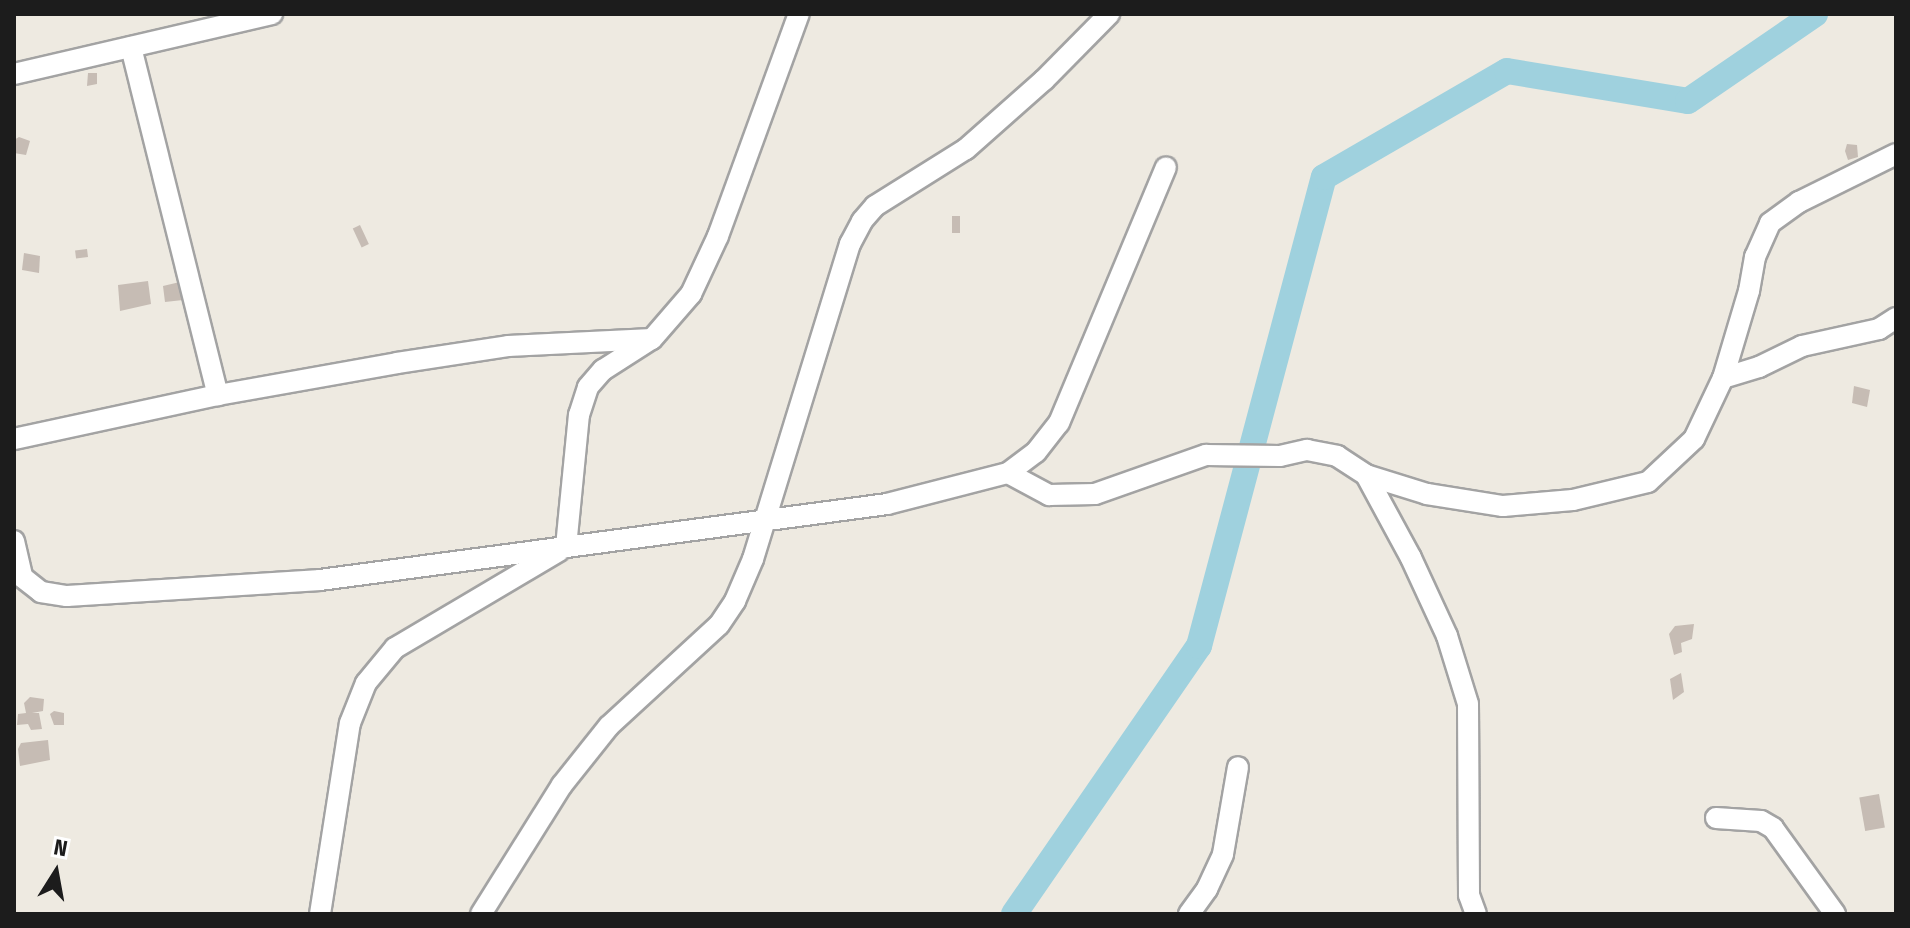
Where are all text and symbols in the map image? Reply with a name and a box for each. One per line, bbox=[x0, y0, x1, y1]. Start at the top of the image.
north arrow bbox=[16, 832, 96, 912]
text: N bbox=[52, 833, 70, 862]

